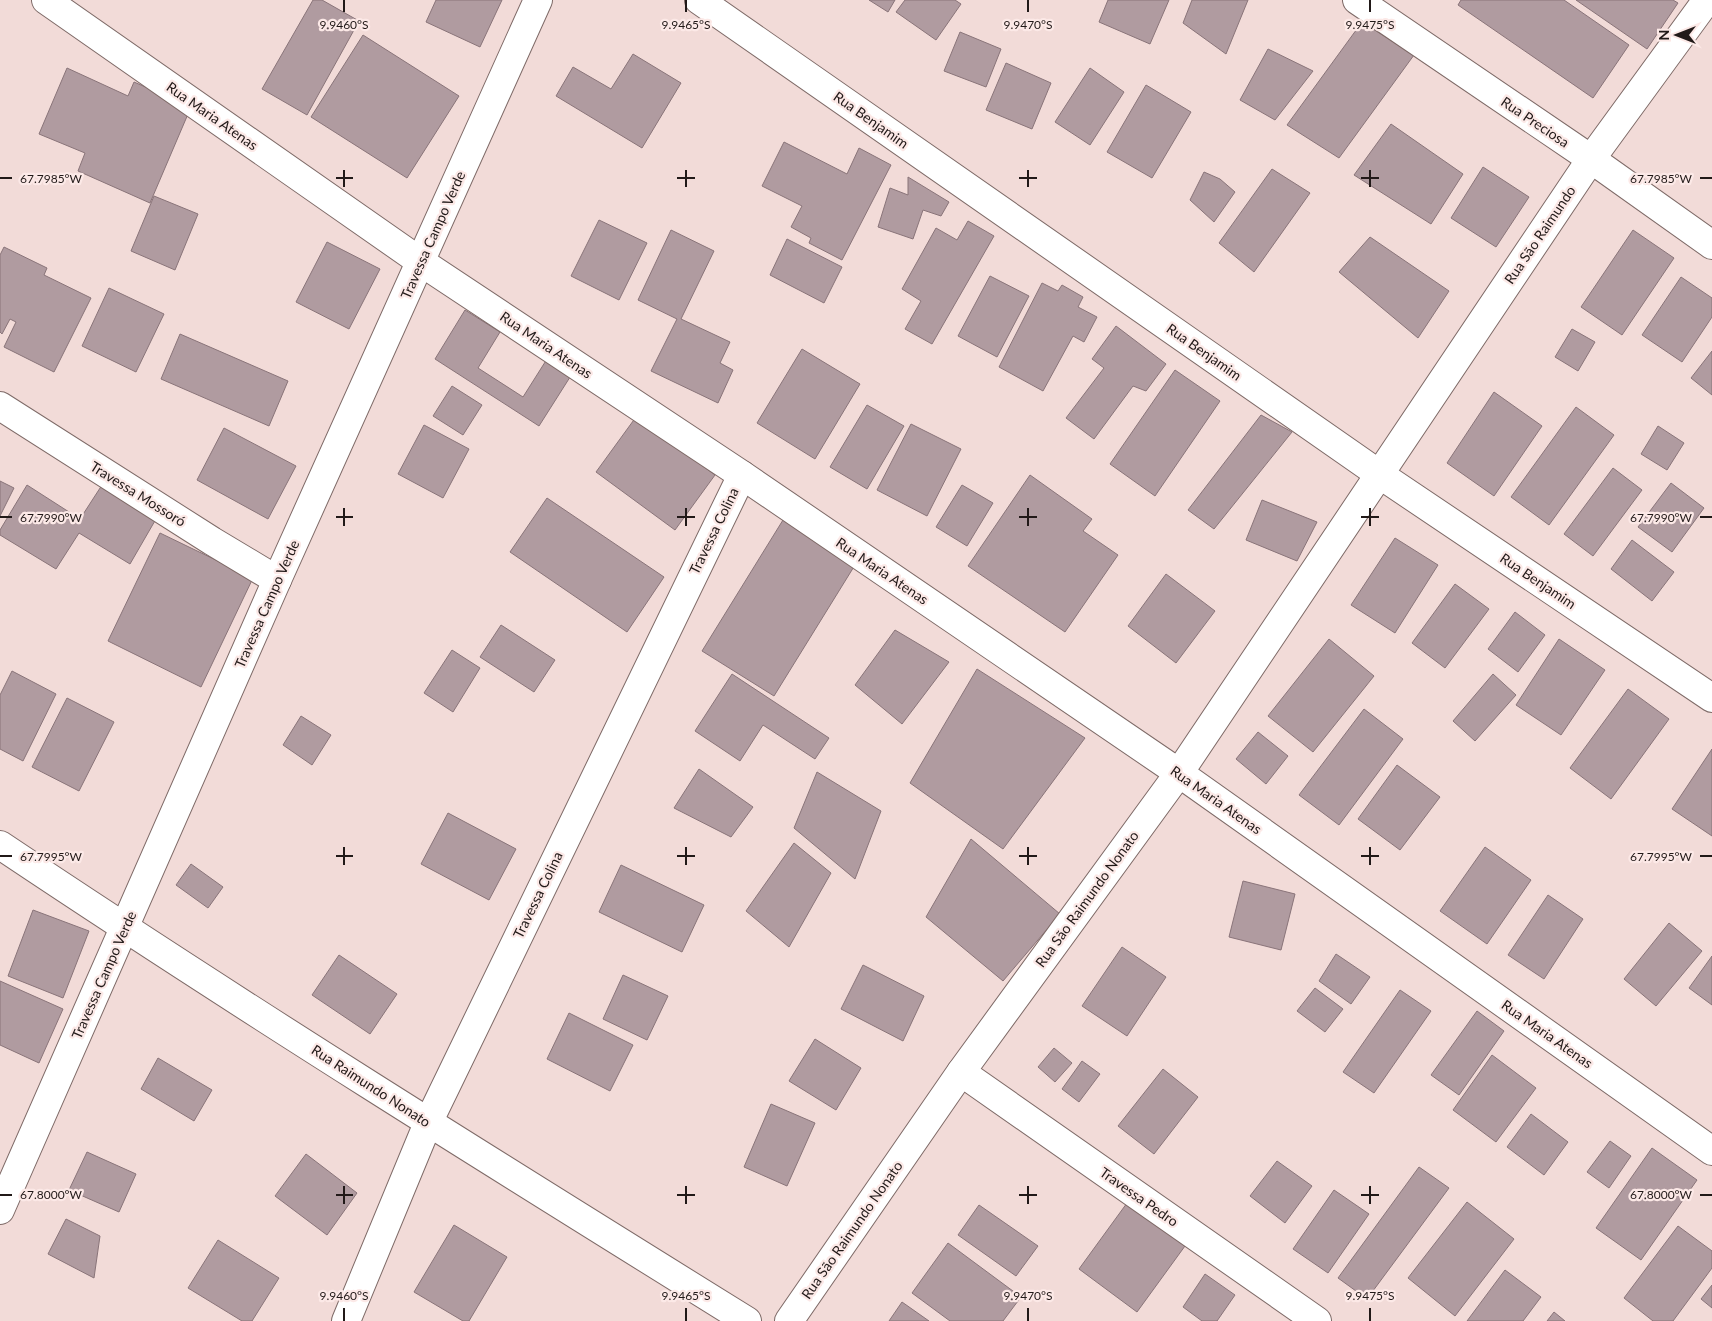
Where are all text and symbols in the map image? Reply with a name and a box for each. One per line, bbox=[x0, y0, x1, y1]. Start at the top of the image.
north arrow bbox=[1652, 10, 1702, 60]
text: 9.9460°S bbox=[319, 17, 369, 32]
text: 9.9465°S bbox=[661, 17, 711, 32]
text: 9.9470°S bbox=[1003, 17, 1053, 32]
text: 9.9475°S bbox=[1345, 17, 1395, 32]
text: N bbox=[1655, 30, 1672, 40]
street label: Rua Maria Atenas bbox=[163, 78, 261, 153]
street label: Rua Benjamim bbox=[830, 87, 912, 152]
street label: Rua Preciosa bbox=[1498, 93, 1573, 151]
street label: Travessa Campo Verde bbox=[397, 168, 468, 301]
text: 67.7985°W bbox=[20, 171, 83, 186]
text: 67.7985°W bbox=[1630, 171, 1693, 186]
street label: Rua São Raimundo bbox=[1500, 182, 1579, 287]
street label: Rua Maria Atenas bbox=[497, 308, 596, 382]
street label: Rua Benjamim bbox=[1163, 319, 1245, 384]
street label: Travessa Mossoró bbox=[87, 457, 189, 530]
street label: Travessa Colina bbox=[685, 485, 742, 577]
text: 67.7990°W bbox=[20, 510, 83, 525]
text: 67.7990°W bbox=[1630, 510, 1693, 525]
street label: Rua Maria Atenas bbox=[833, 534, 932, 608]
street label: Travessa Campo Verde bbox=[231, 537, 302, 670]
street label: Rua Benjamim bbox=[1497, 549, 1579, 612]
street label: Rua Maria Atenas bbox=[1167, 762, 1265, 837]
street label: Rua São Raimundo Nonato bbox=[1031, 827, 1142, 970]
text: 67.7995°W bbox=[20, 849, 83, 864]
street label: Travessa Colina bbox=[509, 849, 566, 941]
text: 67.7995°W bbox=[1630, 849, 1693, 864]
street label: Travessa Campo Verde bbox=[68, 908, 139, 1041]
street label: Rua Maria Atenas bbox=[1498, 996, 1596, 1071]
street label: Rua Raimundo Nonato bbox=[309, 1041, 434, 1130]
street label: Rua São Raimundo Nonato bbox=[798, 1157, 906, 1302]
street label: Travessa Pedro bbox=[1097, 1163, 1182, 1230]
text: 67.8000°W bbox=[20, 1187, 83, 1202]
text: 67.8000°W bbox=[1630, 1187, 1693, 1202]
text: 9.9460°S bbox=[319, 1288, 369, 1303]
text: 9.9465°S bbox=[661, 1288, 711, 1303]
text: 9.9470°S bbox=[1003, 1288, 1053, 1303]
text: 9.9475°S bbox=[1345, 1288, 1395, 1303]

